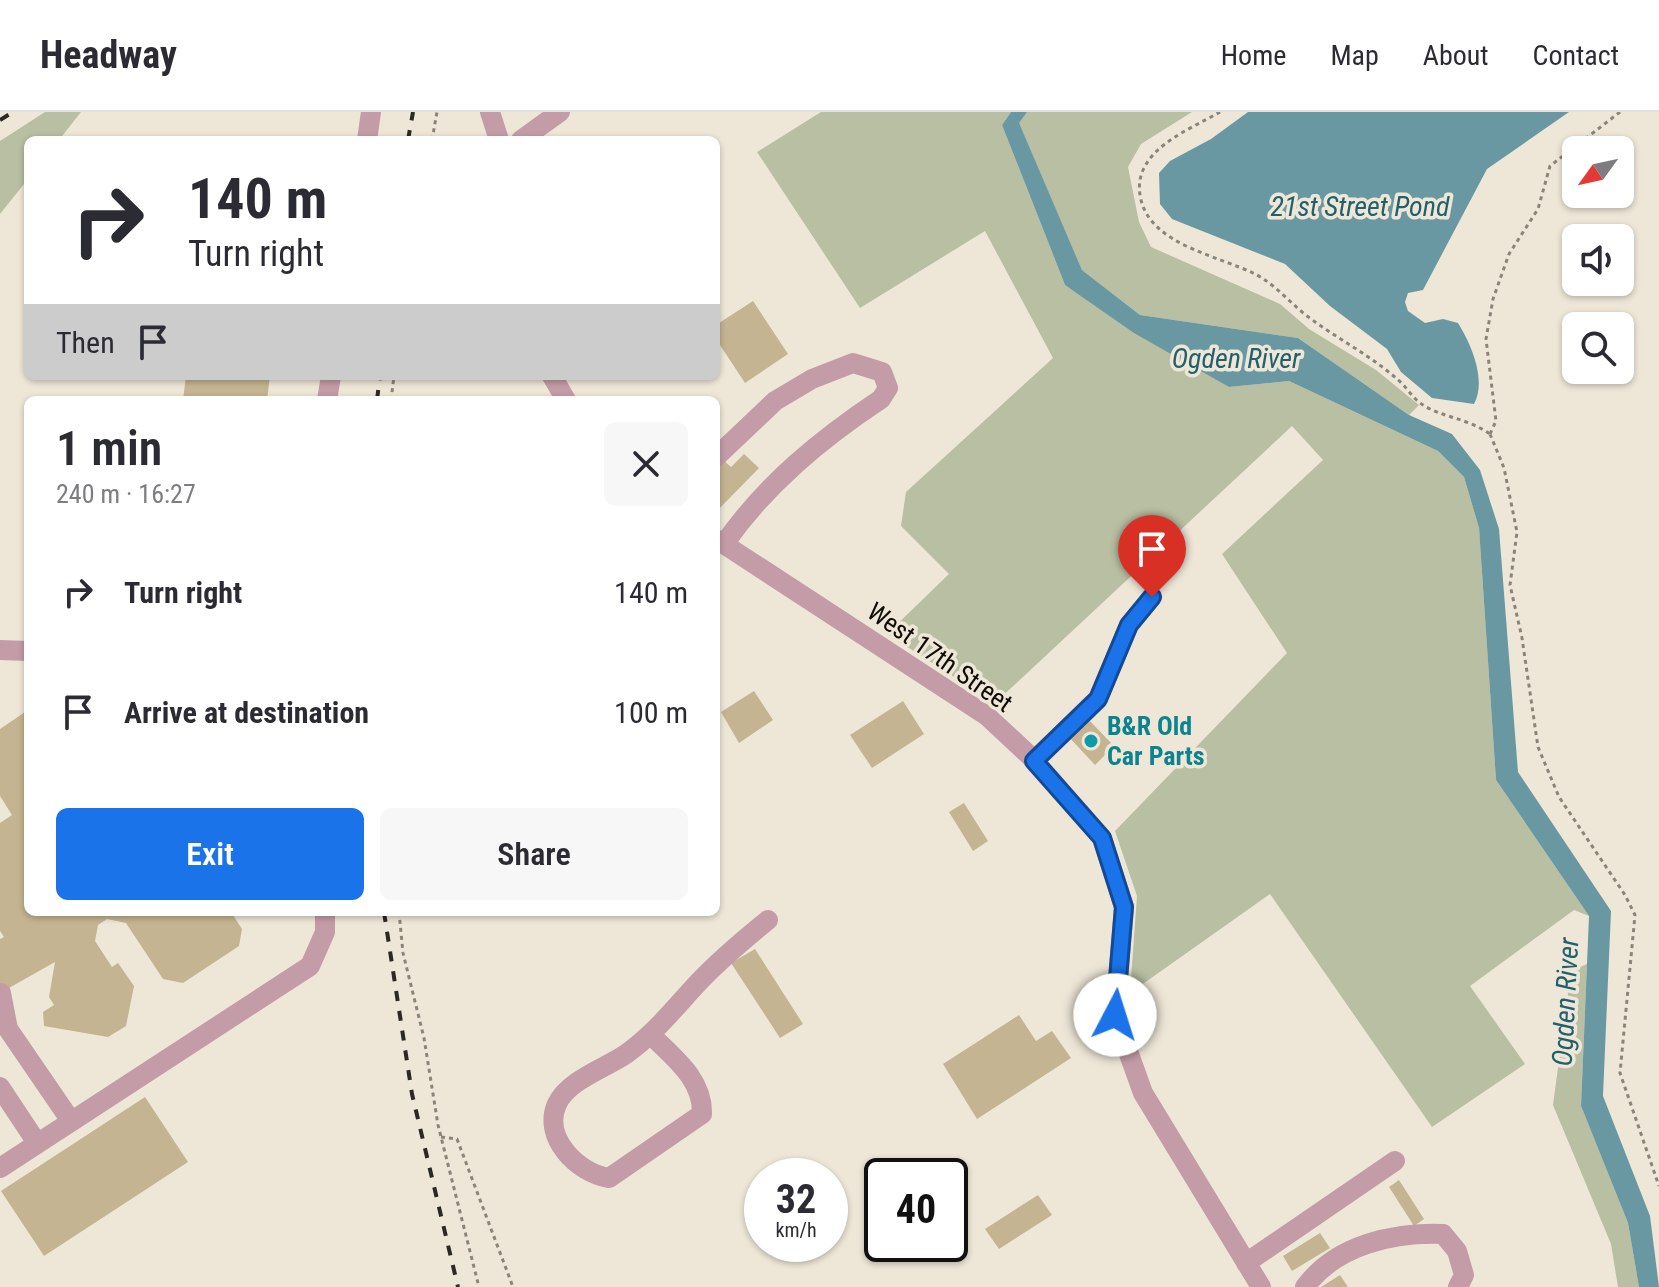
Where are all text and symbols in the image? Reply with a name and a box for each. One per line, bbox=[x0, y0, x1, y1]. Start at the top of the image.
text: Headway bbox=[40, 33, 177, 77]
text: Home bbox=[1221, 39, 1286, 72]
text: Map bbox=[1330, 39, 1379, 72]
text: About bbox=[1423, 39, 1489, 72]
text: Contact bbox=[1533, 39, 1619, 72]
north arrow bbox=[1562, 136, 1634, 208]
map controls bbox=[1562, 136, 1634, 384]
text: 140 m bbox=[188, 166, 327, 232]
icon: right bbox=[56, 168, 160, 272]
water label: 21st Street Pond bbox=[1271, 190, 1450, 223]
button: sound bbox=[1562, 224, 1634, 296]
text: Turn right bbox=[188, 233, 324, 275]
button: search bbox=[1562, 312, 1634, 384]
icon: arrive bbox=[131, 320, 175, 364]
text: Then bbox=[56, 325, 115, 360]
water label: Ogden River bbox=[1172, 342, 1301, 375]
text: 1 min bbox=[56, 420, 162, 477]
button: close bbox=[604, 422, 688, 506]
text: 240 m · 16:27 bbox=[56, 479, 196, 509]
pin bbox=[1118, 515, 1186, 597]
icon: arrive bbox=[1130, 527, 1174, 571]
icon: right bbox=[56, 570, 100, 614]
text: Turn right bbox=[124, 575, 242, 610]
text: 140 m bbox=[614, 575, 688, 610]
street label: West 17th Street bbox=[862, 596, 1018, 718]
icon: arrive bbox=[56, 690, 100, 734]
text: Arrive at destination bbox=[124, 695, 369, 730]
text: 100 m bbox=[614, 695, 688, 730]
place label: B&R Old Car Parts bbox=[1107, 711, 1205, 771]
marker: B&R Old Car Parts bbox=[1082, 732, 1100, 750]
button: Exit bbox=[56, 808, 364, 900]
button: Share bbox=[380, 808, 688, 900]
water label: Ogden River bbox=[1546, 936, 1585, 1067]
position arrow bbox=[1073, 973, 1157, 1057]
speed limit sign: 40 bbox=[864, 1158, 968, 1262]
text: 32 bbox=[776, 1176, 816, 1223]
text: km/h bbox=[775, 1218, 817, 1242]

